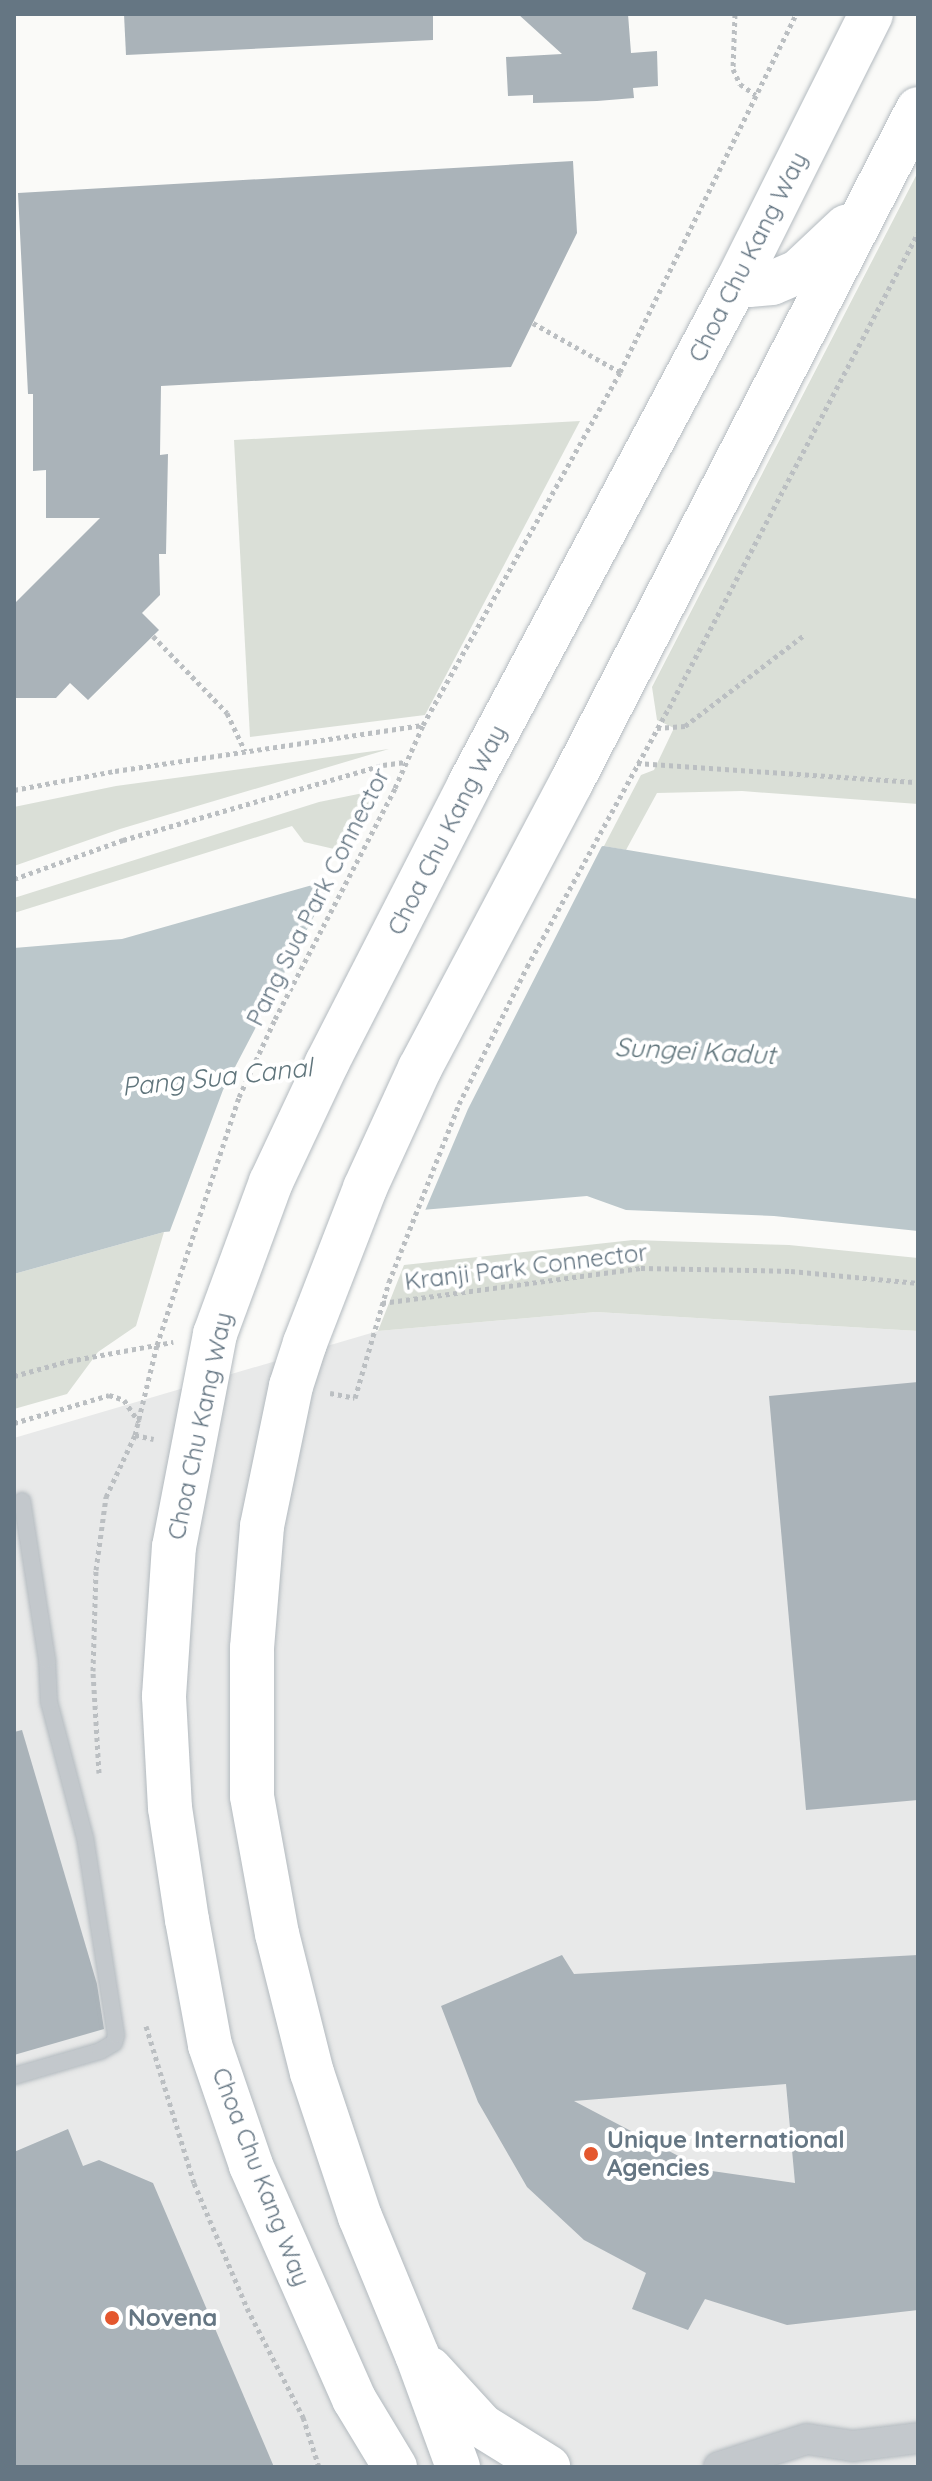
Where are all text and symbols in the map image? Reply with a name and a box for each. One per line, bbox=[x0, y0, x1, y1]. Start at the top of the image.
street label: Choa Chu Kang Way bbox=[683, 147, 813, 367]
street label: Choa Chu Kang Way bbox=[382, 720, 512, 940]
street label: Pang Sua Park Connector bbox=[240, 763, 396, 1031]
water label: Sungei Kadut bbox=[614, 1031, 776, 1071]
water label: Pang Sua Canal bbox=[120, 1051, 314, 1103]
street label: Kranji Park Connector bbox=[403, 1238, 649, 1296]
street label: Choa Chu Kang Way bbox=[162, 1310, 238, 1542]
street label: Choa Chu Kang Way bbox=[206, 2064, 316, 2290]
place label: Unique International Agencies bbox=[607, 2126, 845, 2182]
marker: Unique International Agencies bbox=[582, 2145, 600, 2163]
place label: Novena bbox=[128, 2304, 217, 2332]
marker: Novena bbox=[103, 2309, 121, 2327]

